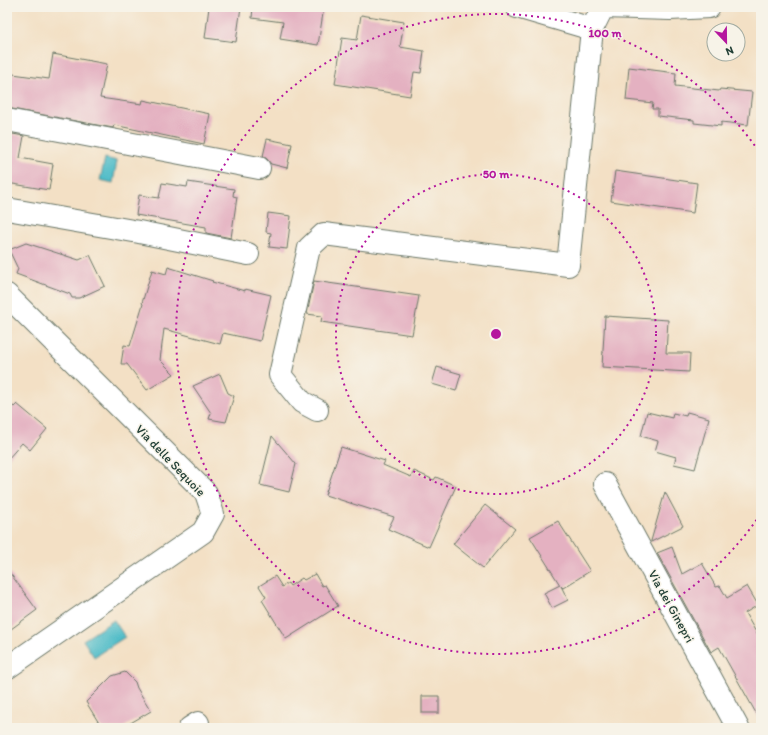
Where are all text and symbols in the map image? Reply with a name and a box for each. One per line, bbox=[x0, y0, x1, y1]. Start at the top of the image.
north arrow bbox=[706, 22, 746, 62]
text: 100 m bbox=[588, 26, 622, 40]
text: N bbox=[724, 43, 735, 58]
text: 50 m bbox=[483, 167, 510, 181]
centre of rings bbox=[489, 327, 503, 341]
street label: Via delle Sequoie bbox=[133, 421, 209, 499]
street label: Via dei Ginepri bbox=[645, 567, 698, 645]

